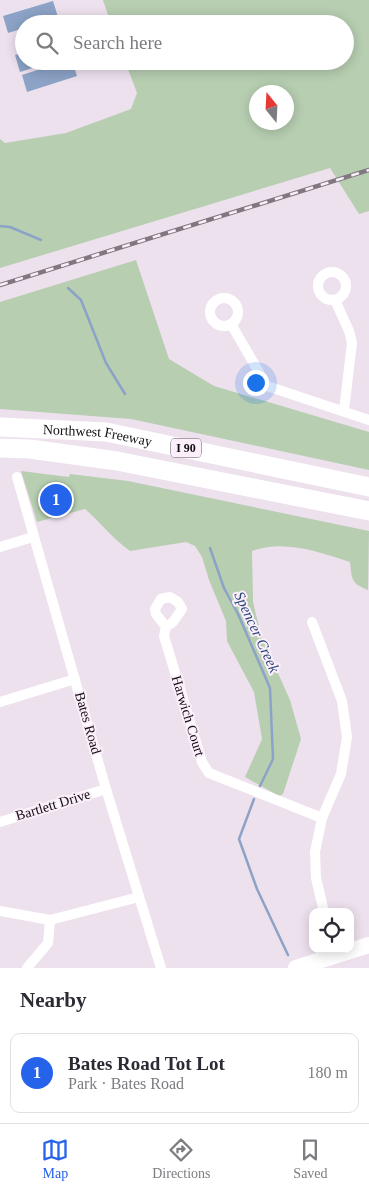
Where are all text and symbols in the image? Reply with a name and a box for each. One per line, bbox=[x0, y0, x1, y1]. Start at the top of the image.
search box bbox=[15, 15, 354, 70]
icon: search bbox=[33, 29, 61, 57]
text: Search here bbox=[73, 32, 162, 53]
north arrow bbox=[249, 85, 294, 130]
your location bbox=[243, 370, 269, 396]
street label: Northwest Freeway bbox=[43, 422, 153, 449]
road number: I 90 bbox=[171, 438, 201, 458]
pin: 1 bbox=[40, 481, 72, 519]
water label: Spencer Creek bbox=[231, 589, 283, 675]
street label: Harwich Court bbox=[169, 674, 207, 758]
street label: Bates Road bbox=[72, 690, 104, 756]
street label: Bartlett Drive bbox=[14, 787, 92, 823]
map controls bbox=[309, 908, 354, 953]
button: locate bbox=[309, 908, 354, 953]
text: Nearby bbox=[20, 988, 87, 1012]
text: Bates Road Tot Lot bbox=[68, 1053, 225, 1074]
text: 1 bbox=[33, 1064, 41, 1081]
text: 180 m bbox=[308, 1064, 348, 1081]
text: Park · Bates Road bbox=[68, 1075, 184, 1092]
tab: Map bbox=[41, 1136, 69, 1182]
tab: Directions bbox=[152, 1136, 211, 1182]
tab: Saved bbox=[293, 1136, 328, 1182]

